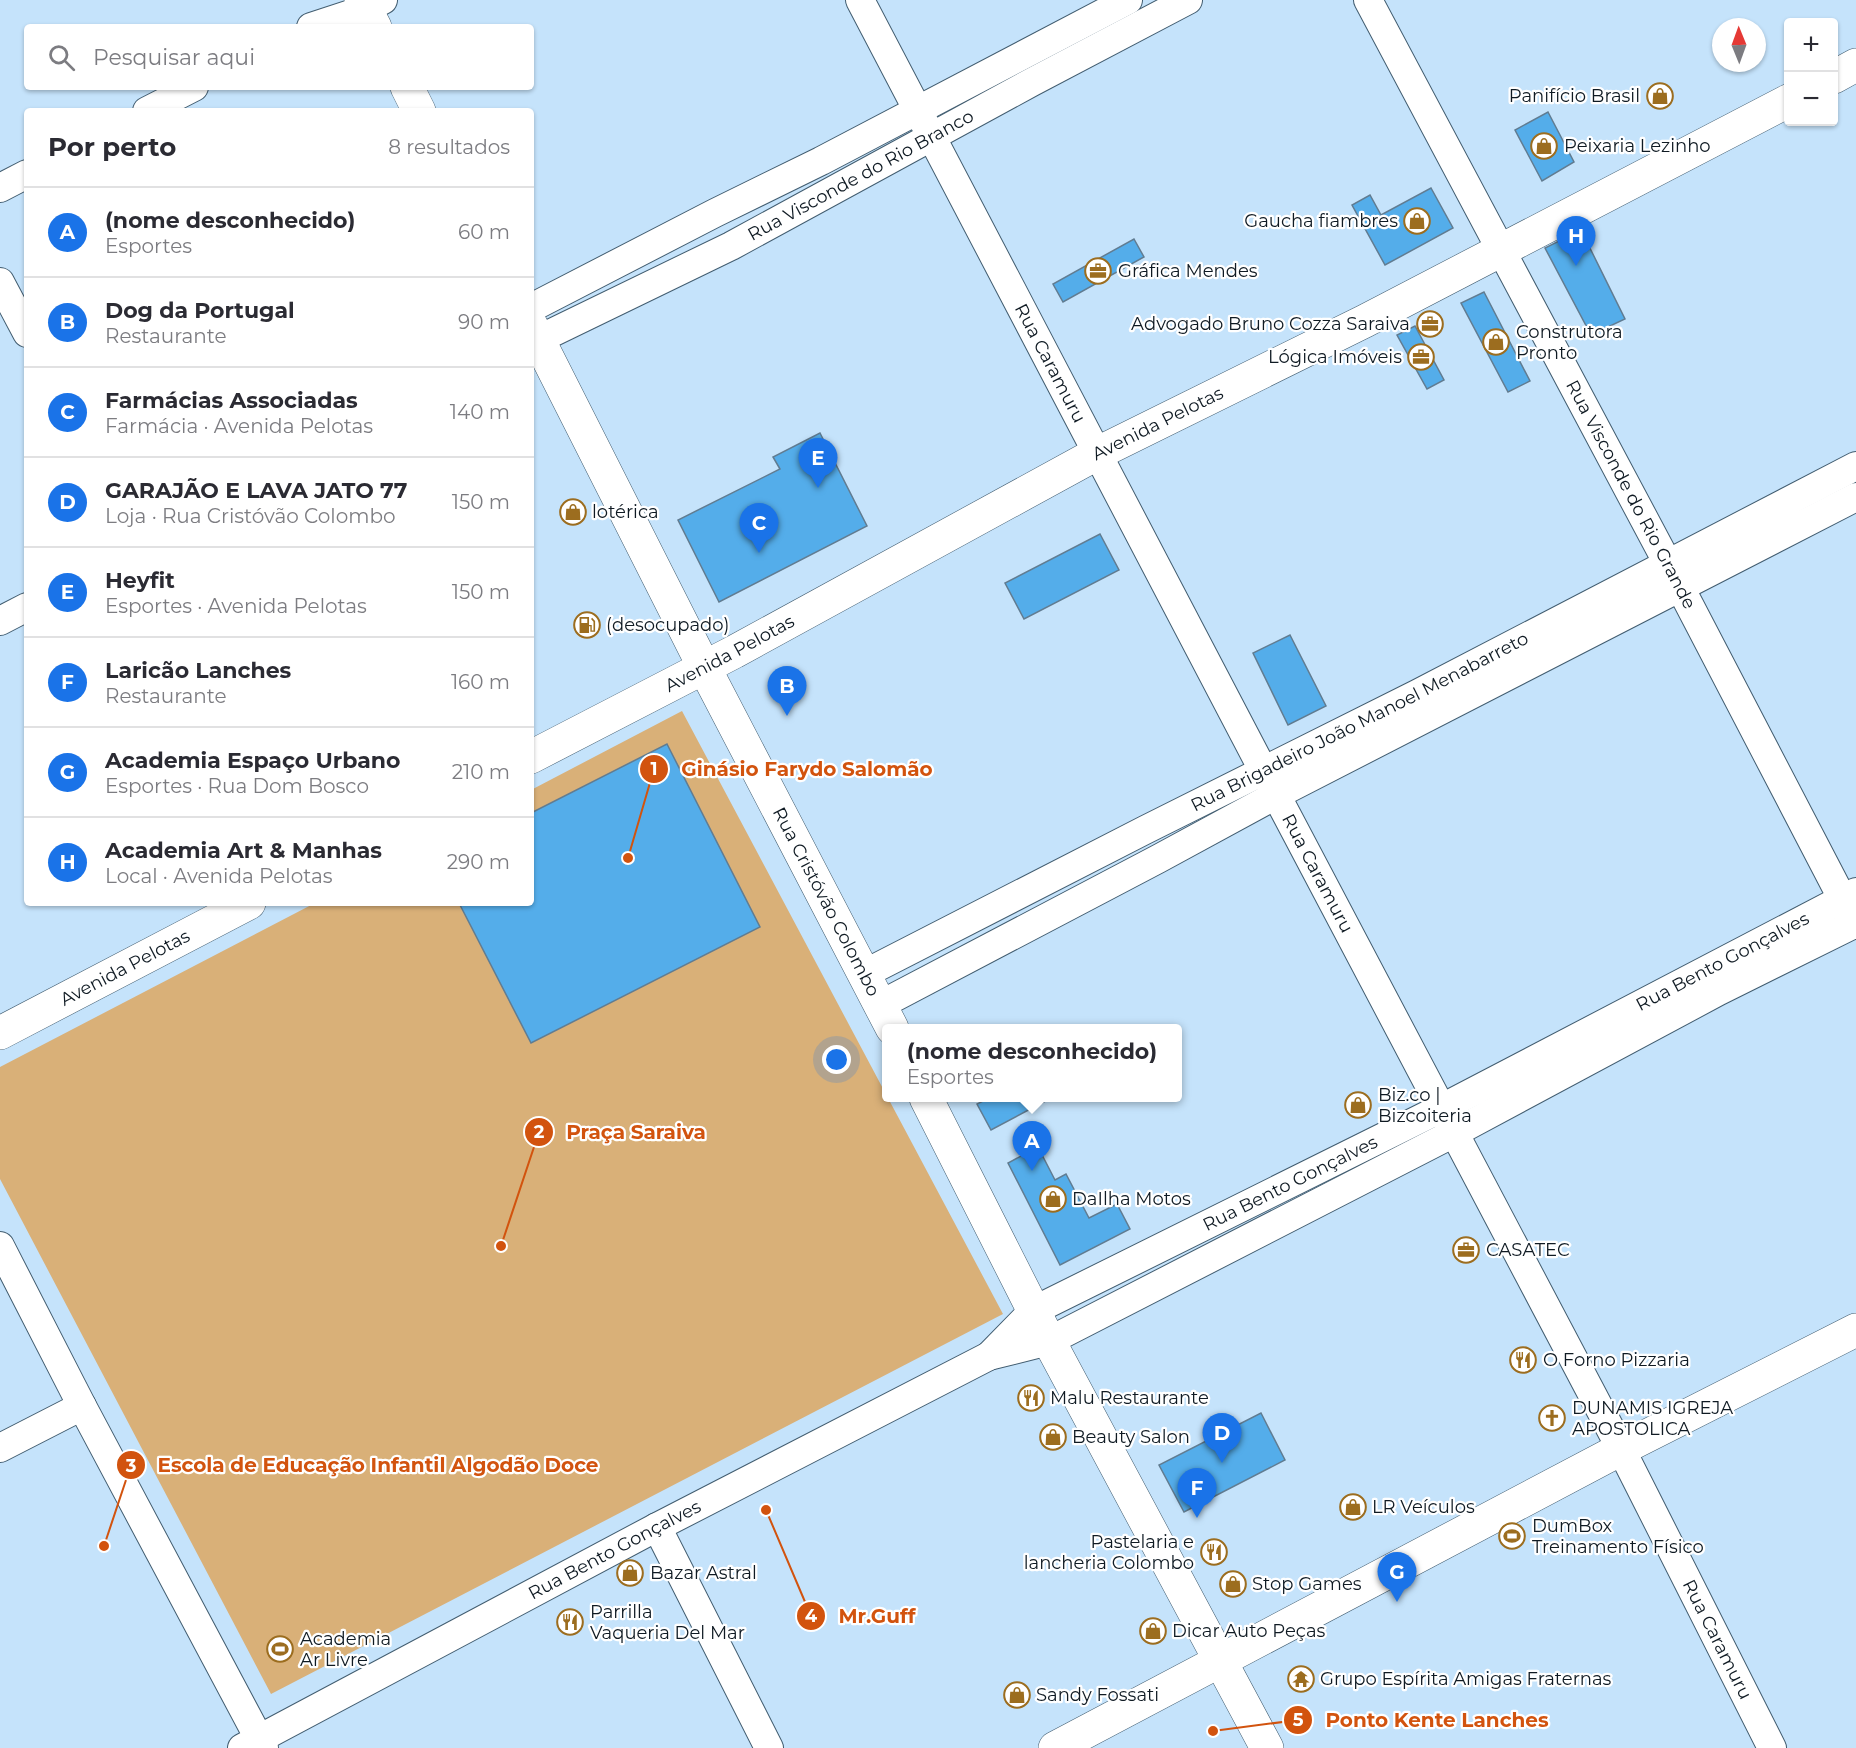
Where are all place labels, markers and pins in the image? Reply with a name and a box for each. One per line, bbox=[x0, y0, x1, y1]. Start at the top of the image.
shop icon: Panifício Brasil bbox=[1645, 81, 1675, 111]
place label: Panifício Brasil bbox=[1509, 85, 1640, 107]
shop icon: Peixaria Lezinho bbox=[1529, 131, 1559, 161]
place label: Peixaria Lezinho bbox=[1564, 135, 1711, 157]
shop icon: Gaucha fiambres bbox=[1402, 206, 1432, 236]
place label: Gaucha fiambres bbox=[1244, 210, 1398, 232]
pin: H bbox=[1556, 216, 1596, 266]
office icon: Gráfica Mendes bbox=[1083, 256, 1113, 286]
place label: Gráfica Mendes bbox=[1118, 260, 1258, 282]
office icon: Advogado Bruno Cozza Saraiva bbox=[1415, 309, 1445, 339]
place label: Advogado Bruno Cozza Saraiva bbox=[1131, 313, 1410, 335]
place label: Construtora Pronto bbox=[1516, 321, 1623, 364]
shop icon: Construtora Pronto bbox=[1481, 327, 1511, 357]
office icon: Lógica Imóveis bbox=[1406, 342, 1436, 372]
place label: Lógica Imóveis bbox=[1268, 346, 1402, 368]
pin: E bbox=[798, 438, 838, 488]
shop icon: lotérica bbox=[558, 497, 588, 527]
place label: lotérica bbox=[592, 501, 659, 523]
pin: C bbox=[740, 504, 778, 553]
fuel station icon: (desocupado) bbox=[572, 610, 602, 640]
place label: (desocupado) bbox=[606, 614, 729, 636]
pin: B bbox=[768, 666, 806, 716]
callout: Ginásio Farydo Salomão bbox=[639, 750, 945, 788]
place label: Biz.co | Bizcoiteria bbox=[1378, 1084, 1472, 1127]
shop icon: Biz.co | Bizcoiteria bbox=[1343, 1090, 1373, 1120]
callout: Praça Saraiva bbox=[524, 1113, 717, 1151]
pin: A bbox=[1012, 1122, 1052, 1171]
shop icon: DaIlha Motos bbox=[1038, 1184, 1068, 1214]
place label: DaIlha Motos bbox=[1072, 1188, 1191, 1210]
office icon: CASATEC bbox=[1451, 1235, 1481, 1265]
place label: CASATEC bbox=[1486, 1239, 1570, 1261]
restaurant icon: O Forno Pizzaria bbox=[1508, 1345, 1538, 1375]
place label: O Forno Pizzaria bbox=[1543, 1349, 1690, 1371]
restaurant icon: Malu Restaurante bbox=[1016, 1383, 1046, 1413]
place label: Malu Restaurante bbox=[1050, 1387, 1209, 1409]
place label: DUNAMIS IGREJA APOSTOLICA bbox=[1572, 1397, 1733, 1440]
church icon: DUNAMIS IGREJA APOSTOLICA bbox=[1537, 1403, 1567, 1433]
pin: D bbox=[1202, 1414, 1242, 1463]
shop icon: Beauty Salon bbox=[1038, 1422, 1068, 1452]
place label: Beauty Salon bbox=[1072, 1426, 1190, 1448]
callout: Escola de Educação Infantil Algodão Doce bbox=[116, 1446, 611, 1484]
pin: F bbox=[1178, 1468, 1216, 1518]
shop icon: LR Veículos bbox=[1338, 1492, 1368, 1522]
place label: LR Veículos bbox=[1372, 1496, 1475, 1518]
place label: DumBox Treinamento Físico bbox=[1532, 1515, 1704, 1558]
sports icon: DumBox Treinamento Físico bbox=[1497, 1521, 1527, 1551]
place label: Pastelaria e lancheria Colombo bbox=[1024, 1531, 1194, 1574]
restaurant icon: Pastelaria e lancheria Colombo bbox=[1199, 1537, 1229, 1567]
pin: G bbox=[1378, 1552, 1416, 1602]
shop icon: Bazar Astral bbox=[615, 1558, 645, 1588]
place label: Bazar Astral bbox=[650, 1562, 757, 1584]
shop icon: Stop Games bbox=[1218, 1569, 1248, 1599]
place label: Stop Games bbox=[1252, 1573, 1362, 1595]
callout: Mr.Guff bbox=[796, 1597, 927, 1635]
place label: Parrilla Vaqueria Del Mar bbox=[590, 1601, 745, 1644]
restaurant icon: Parrilla Vaqueria Del Mar bbox=[555, 1607, 585, 1637]
shop icon: Dicar Auto Peças bbox=[1138, 1616, 1168, 1646]
place label: Dicar Auto Peças bbox=[1172, 1620, 1326, 1642]
place label: Academia Ar Livre bbox=[300, 1628, 391, 1671]
sports icon: Academia Ar Livre bbox=[265, 1634, 295, 1664]
temple icon: Grupo Espírita Amigas Fraternas bbox=[1286, 1664, 1316, 1694]
place label: Grupo Espírita Amigas Fraternas bbox=[1320, 1668, 1612, 1690]
shop icon: Sandy Fossati bbox=[1002, 1680, 1032, 1710]
place label: Sandy Fossati bbox=[1036, 1684, 1159, 1706]
callout: Ponto Kente Lanches bbox=[1283, 1701, 1561, 1739]

